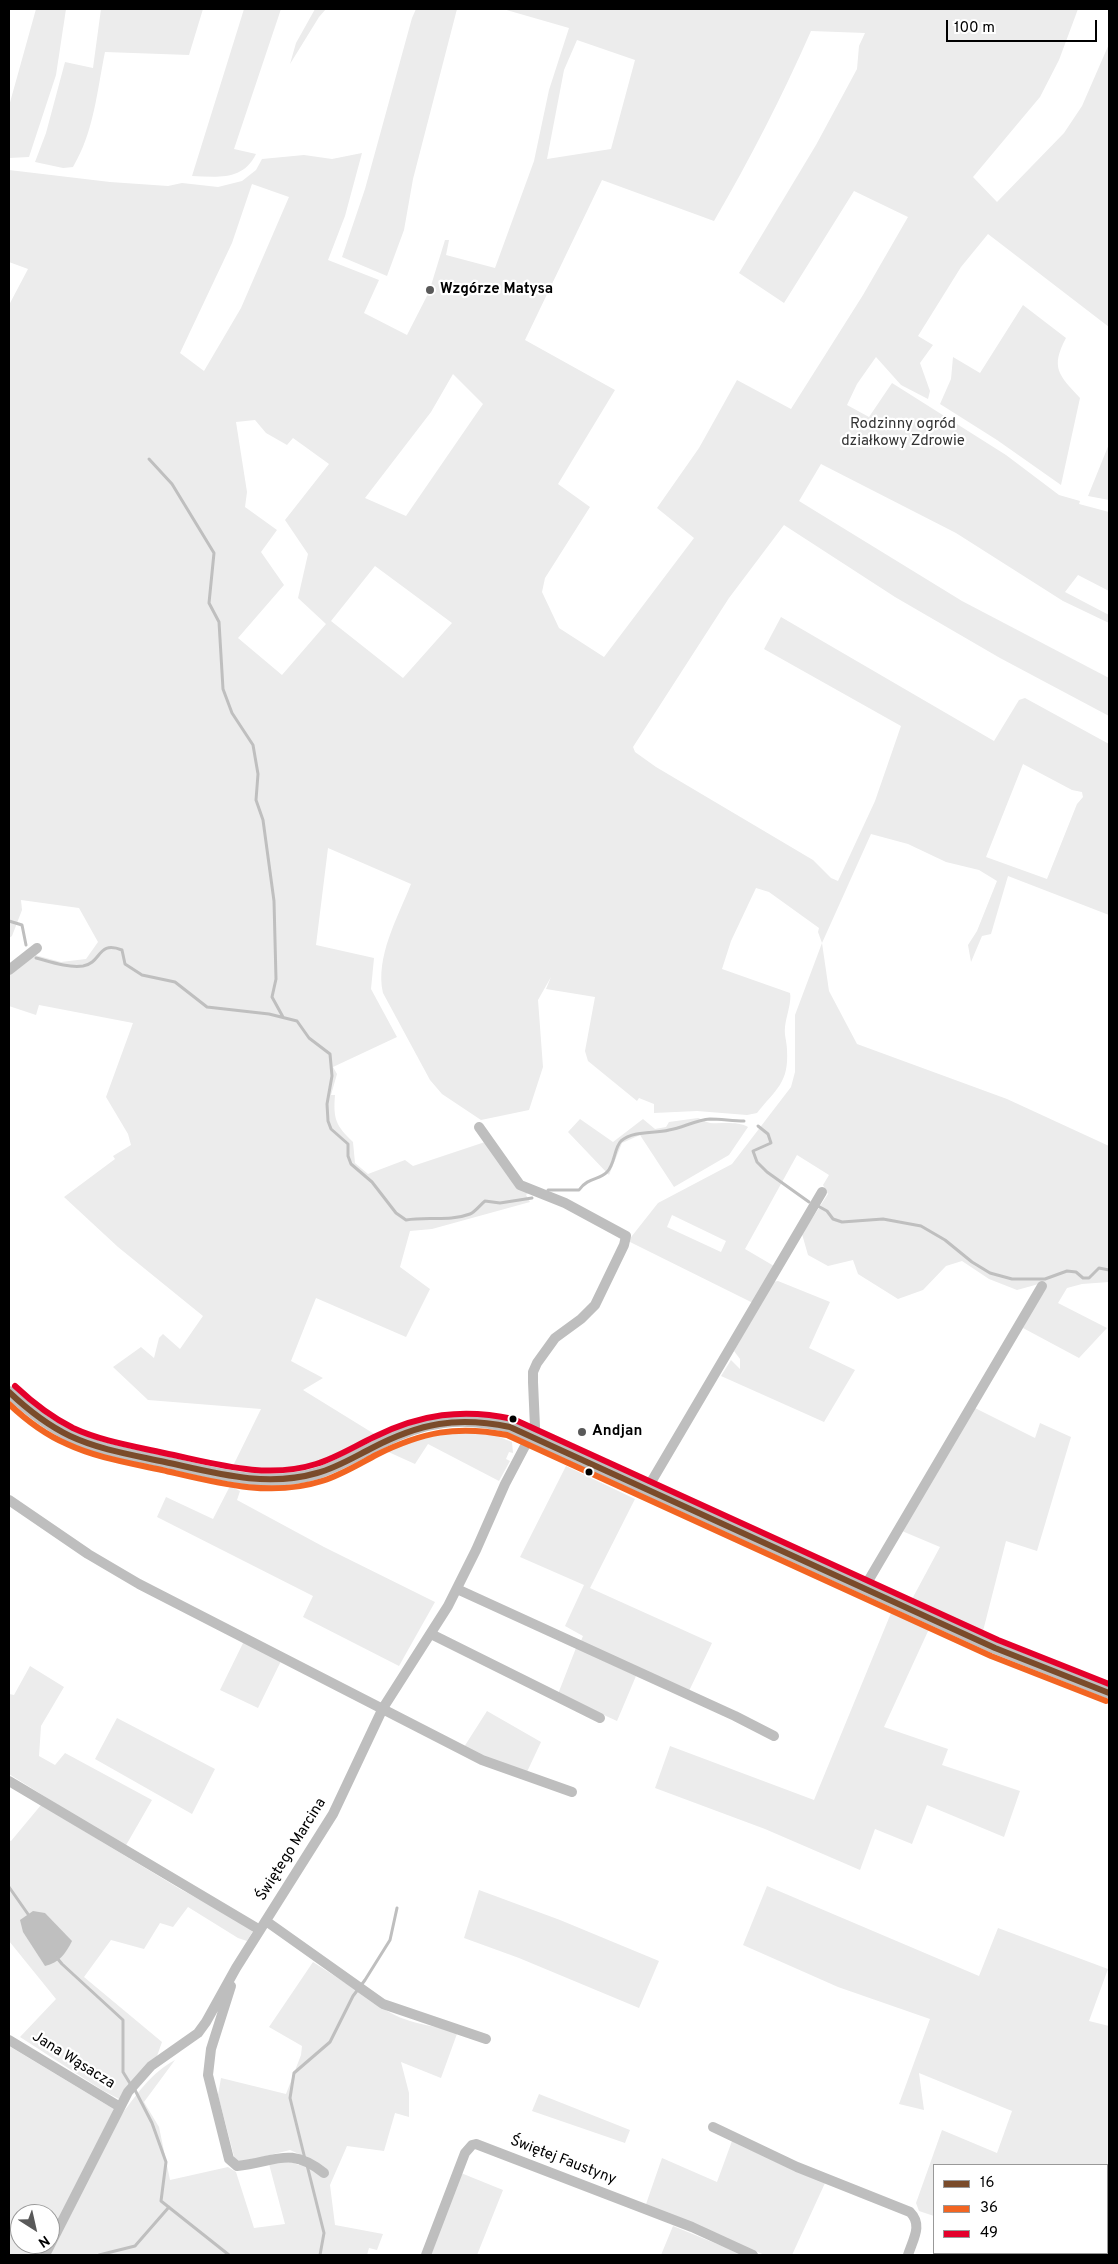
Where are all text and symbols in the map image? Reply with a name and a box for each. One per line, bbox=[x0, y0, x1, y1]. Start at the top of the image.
scale bar bbox=[948, 10, 1099, 42]
text: 100 m bbox=[954, 19, 995, 38]
place label: Wzgórze Matysa bbox=[440, 281, 553, 299]
marker: Wzgórze Matysa bbox=[424, 284, 436, 296]
park label: Rodzinny ogród działkowy Zdrowie bbox=[841, 416, 965, 451]
unlabelled marker bbox=[508, 1414, 518, 1424]
place label: Andjan bbox=[592, 1423, 642, 1441]
marker: Andjan bbox=[576, 1426, 588, 1438]
unlabelled marker bbox=[584, 1467, 594, 1477]
street label: Świętego Marcina bbox=[253, 1795, 331, 1905]
street label: Jana Wąsacza bbox=[28, 2028, 118, 2094]
street label: Świętej Faustyny bbox=[507, 2133, 619, 2189]
legend bbox=[933, 2164, 1108, 2254]
text: 16 bbox=[980, 2174, 995, 2193]
text: 36 bbox=[980, 2199, 998, 2218]
north arrow bbox=[10, 2204, 60, 2254]
text: 49 bbox=[980, 2224, 998, 2243]
text: N bbox=[34, 2231, 52, 2251]

